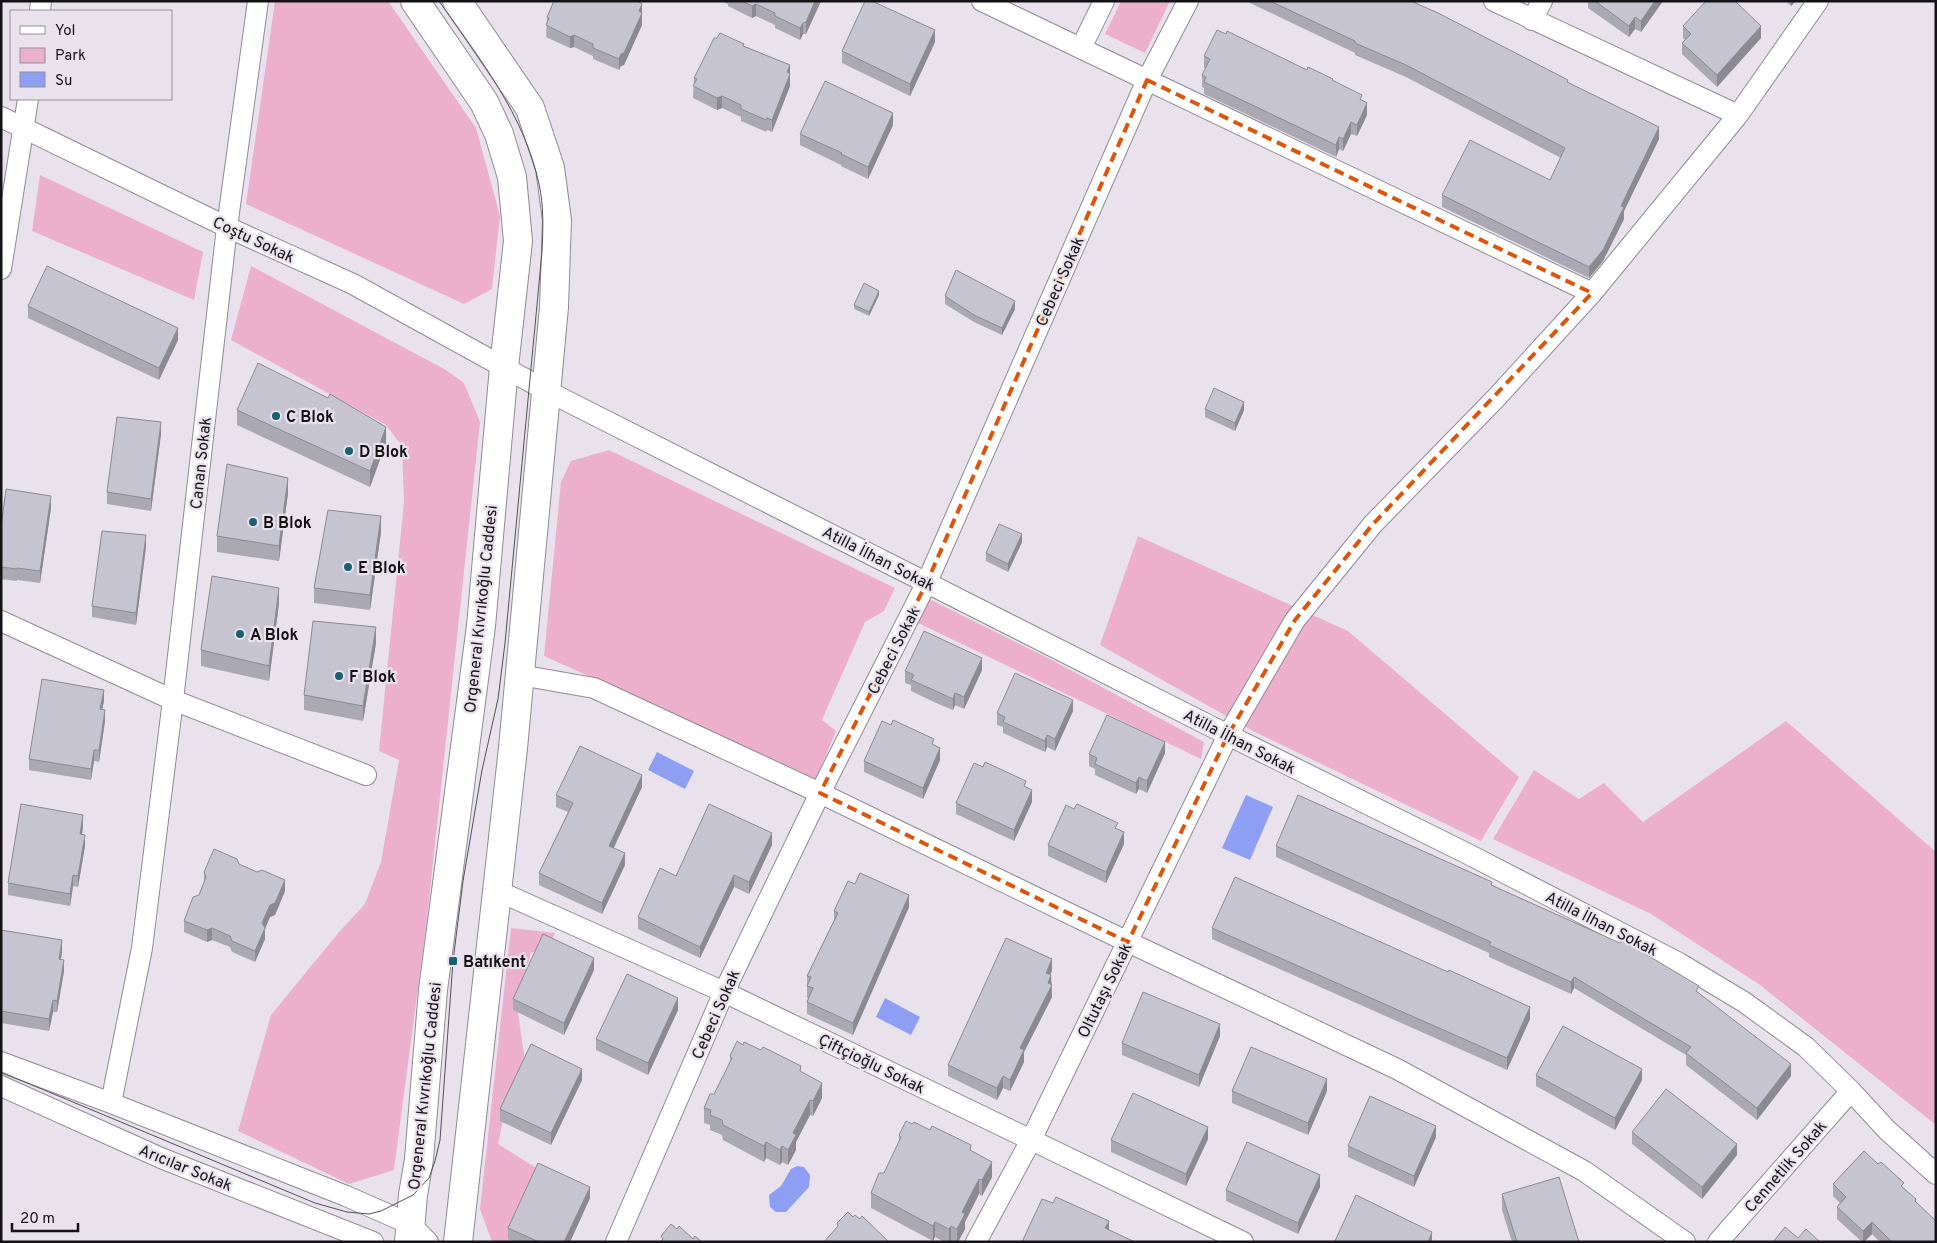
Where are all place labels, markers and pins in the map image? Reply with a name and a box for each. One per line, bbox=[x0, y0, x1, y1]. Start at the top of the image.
place label: C Blok bbox=[286, 408, 334, 428]
marker: C Blok bbox=[270, 410, 282, 422]
place label: D Blok bbox=[359, 443, 408, 463]
marker: D Blok bbox=[343, 445, 355, 457]
place label: B Blok bbox=[263, 514, 312, 534]
marker: B Blok bbox=[247, 516, 259, 528]
place label: E Blok bbox=[358, 559, 406, 579]
marker: E Blok bbox=[342, 561, 354, 573]
place label: A Blok bbox=[250, 626, 299, 646]
marker: A Blok bbox=[234, 628, 246, 640]
place label: F Blok bbox=[349, 668, 396, 688]
marker: F Blok bbox=[333, 670, 345, 682]
place label: Batıkent bbox=[463, 953, 526, 973]
marker: Batıkent bbox=[447, 955, 459, 967]

